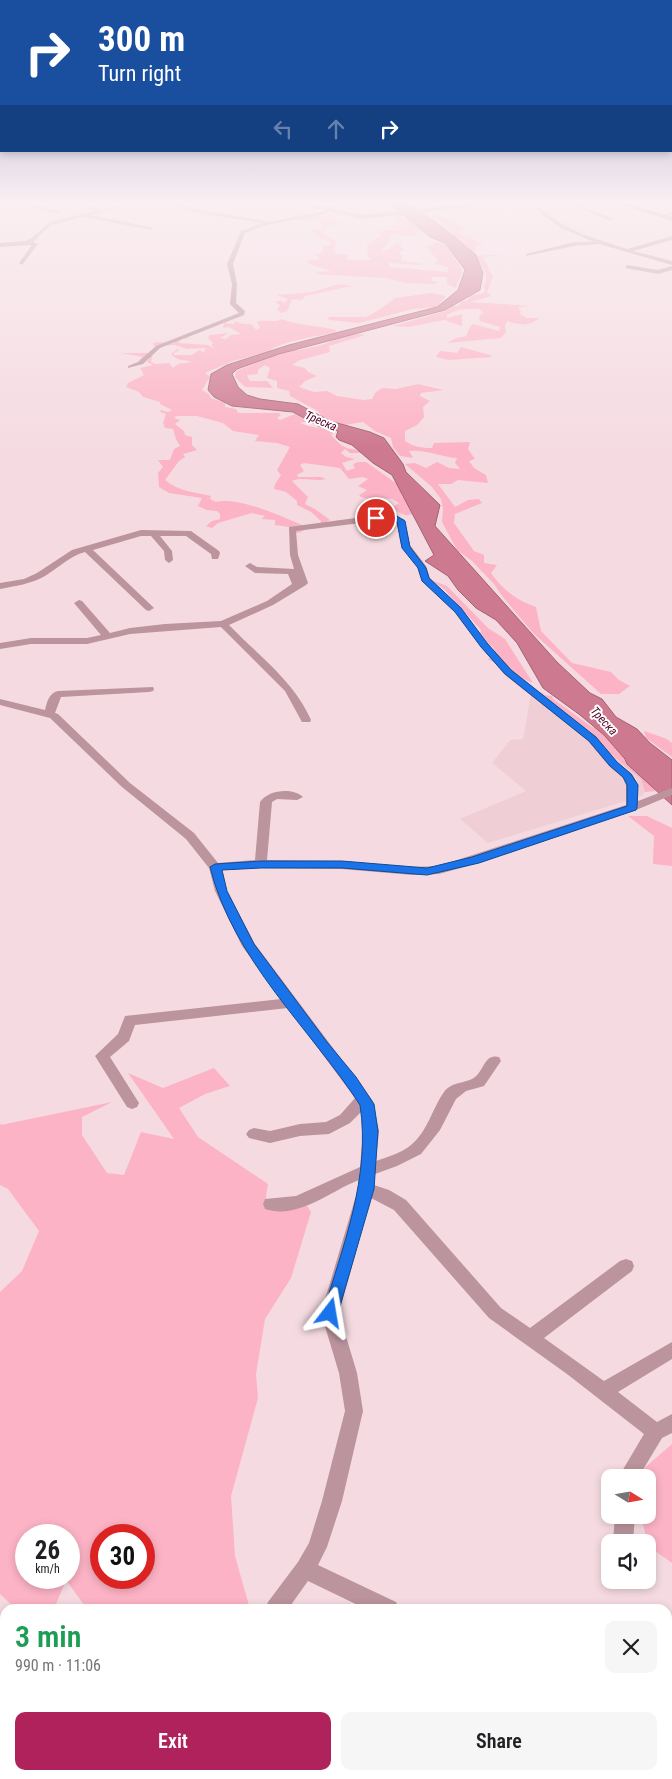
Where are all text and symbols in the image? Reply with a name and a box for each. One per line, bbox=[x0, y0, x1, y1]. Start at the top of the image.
text: 300 m bbox=[98, 19, 185, 60]
icon: right bbox=[15, 20, 80, 85]
text: Turn right bbox=[98, 61, 181, 86]
icon: left bbox=[269, 115, 297, 143]
icon: ahead bbox=[322, 115, 350, 143]
icon: right bbox=[375, 115, 403, 143]
water label: Треска bbox=[303, 408, 339, 434]
pin bbox=[355, 497, 397, 539]
icon: arrive bbox=[362, 504, 390, 532]
water label: Треска bbox=[588, 704, 620, 738]
position arrow bbox=[303, 1286, 355, 1338]
north arrow bbox=[601, 1469, 656, 1524]
map controls bbox=[601, 1469, 656, 1589]
speed limit sign: 30 bbox=[90, 1524, 155, 1589]
button: sound bbox=[601, 1534, 656, 1589]
text: 26 bbox=[35, 1536, 60, 1565]
text: km/h bbox=[35, 1562, 60, 1576]
text: 3 min bbox=[15, 1619, 81, 1654]
button: close bbox=[605, 1621, 657, 1673]
text: 990 m · 11:06 bbox=[15, 1656, 101, 1675]
button: Exit bbox=[15, 1712, 331, 1770]
button: Share bbox=[341, 1712, 657, 1770]

